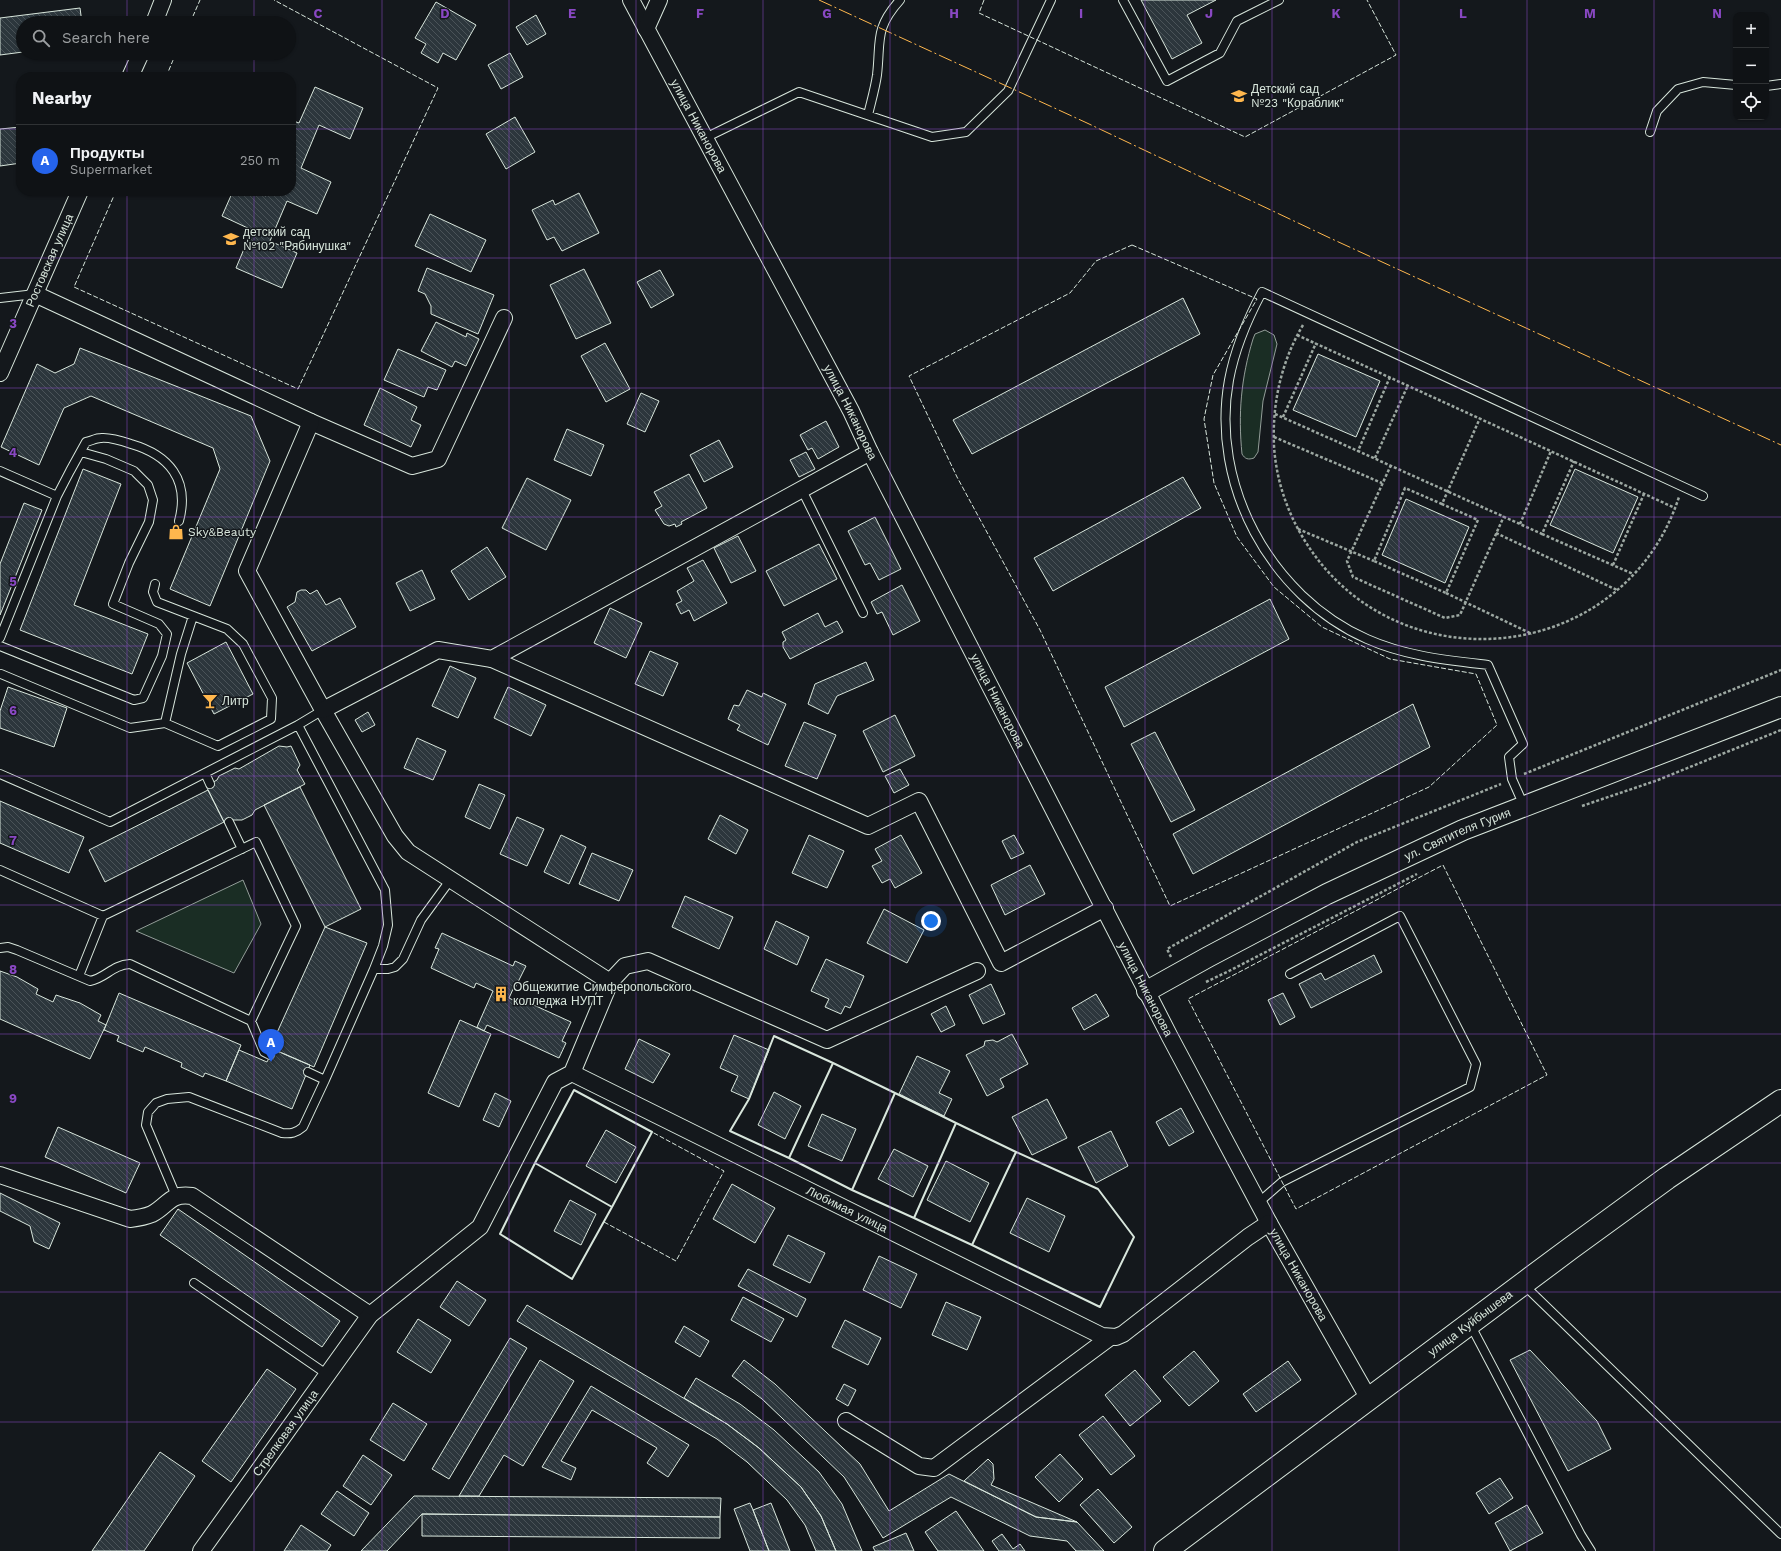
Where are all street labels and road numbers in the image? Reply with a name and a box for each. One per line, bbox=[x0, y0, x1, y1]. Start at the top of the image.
street label: улица Никанорова bbox=[668, 77, 729, 176]
street label: Ростовская улица bbox=[23, 211, 76, 309]
street label: улица Никанорова bbox=[821, 362, 880, 462]
street label: улица Никанорова bbox=[968, 651, 1028, 751]
street label: ул. Святителя Гурия bbox=[1402, 805, 1513, 864]
street label: улица Никанорова bbox=[1115, 940, 1176, 1039]
street label: Любимая улица bbox=[804, 1183, 890, 1236]
street label: улица Никанорова bbox=[1267, 1226, 1330, 1324]
street label: улица Куйбышева bbox=[1425, 1287, 1515, 1359]
street label: Стрелковая улица bbox=[250, 1387, 321, 1479]

